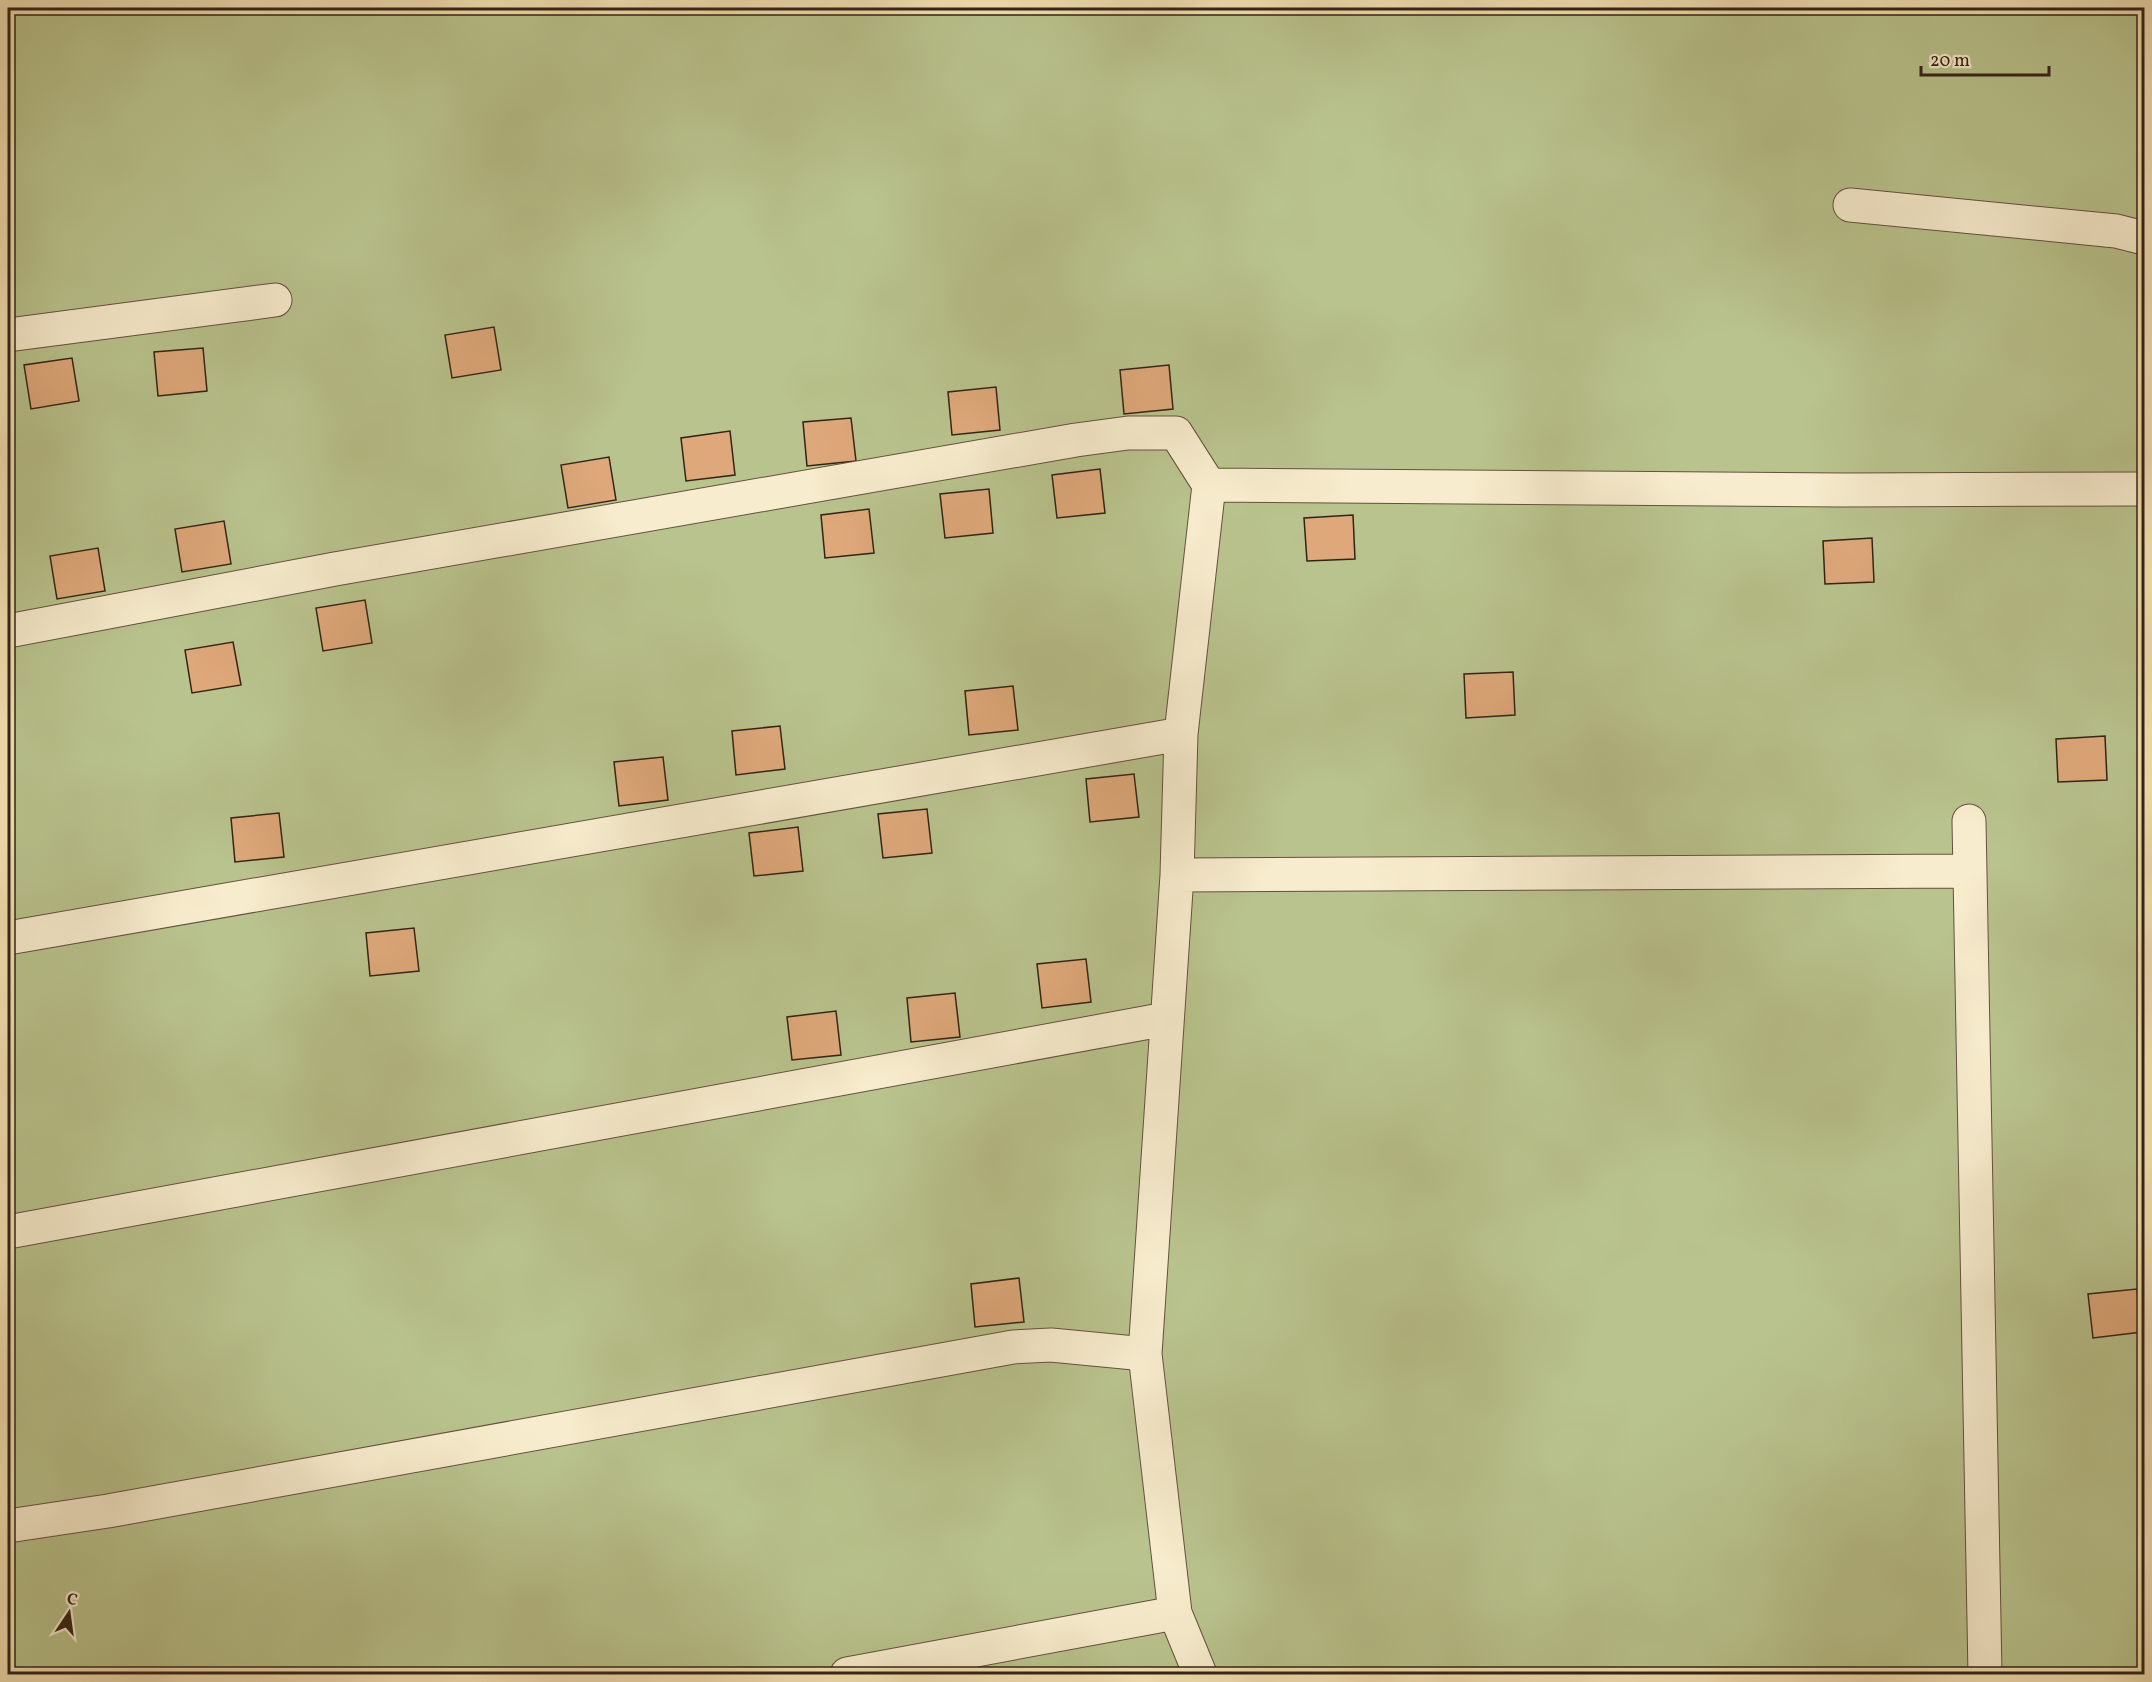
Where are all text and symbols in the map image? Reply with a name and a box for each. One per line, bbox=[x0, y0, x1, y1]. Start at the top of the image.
scale bar bbox=[1921, 39, 2048, 77]
text: 20 m bbox=[1930, 49, 1970, 74]
north arrow bbox=[39, 1583, 99, 1643]
text: С bbox=[64, 1588, 79, 1612]

